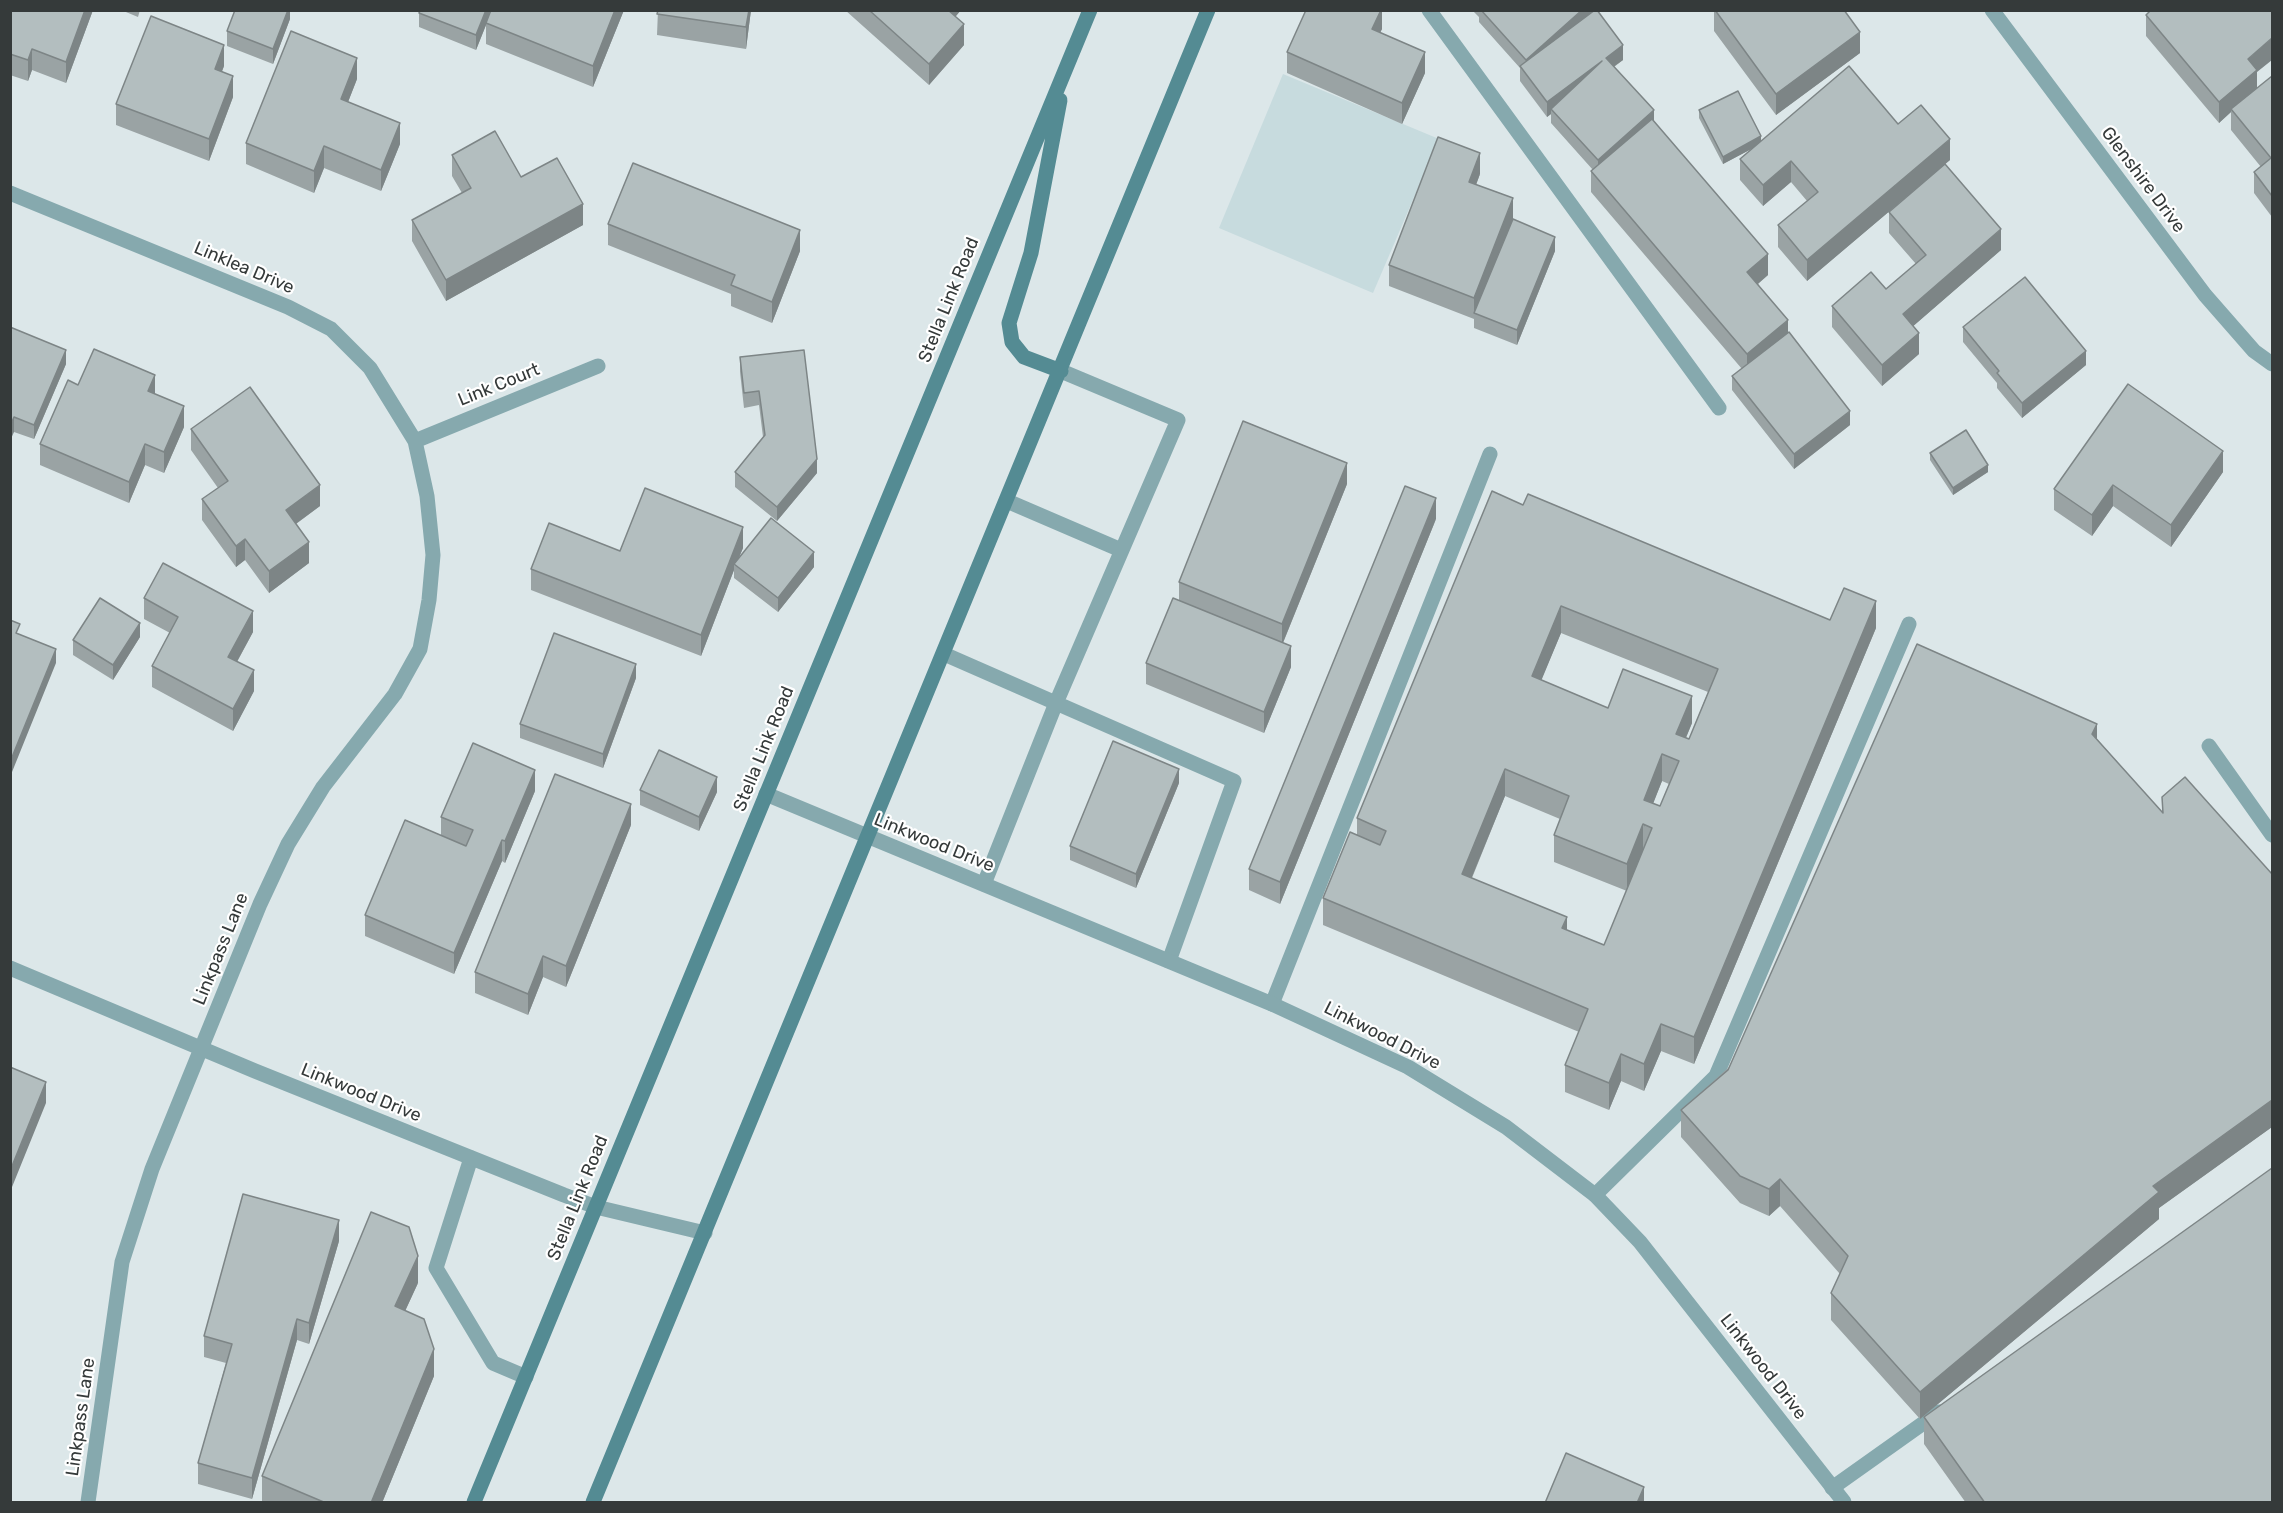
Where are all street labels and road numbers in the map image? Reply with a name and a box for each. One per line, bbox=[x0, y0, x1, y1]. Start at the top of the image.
street label: Glenshire Drive bbox=[2096, 123, 2190, 237]
street label: Stella Link Road bbox=[914, 234, 984, 366]
street label: Linklea Drive bbox=[191, 237, 297, 299]
street label: Link Court bbox=[455, 359, 543, 411]
street label: Stella Link Road bbox=[729, 683, 799, 815]
street label: Linkwood Drive bbox=[871, 809, 997, 877]
street label: Linkpass Lane bbox=[189, 890, 253, 1008]
street label: Linkwood Drive bbox=[1320, 997, 1444, 1075]
street label: Linkwood Drive bbox=[298, 1059, 424, 1127]
street label: Stella Link Road bbox=[543, 1132, 613, 1264]
street label: Linkwood Drive bbox=[1715, 1310, 1811, 1424]
street label: Linkpass Lane bbox=[62, 1356, 100, 1478]

